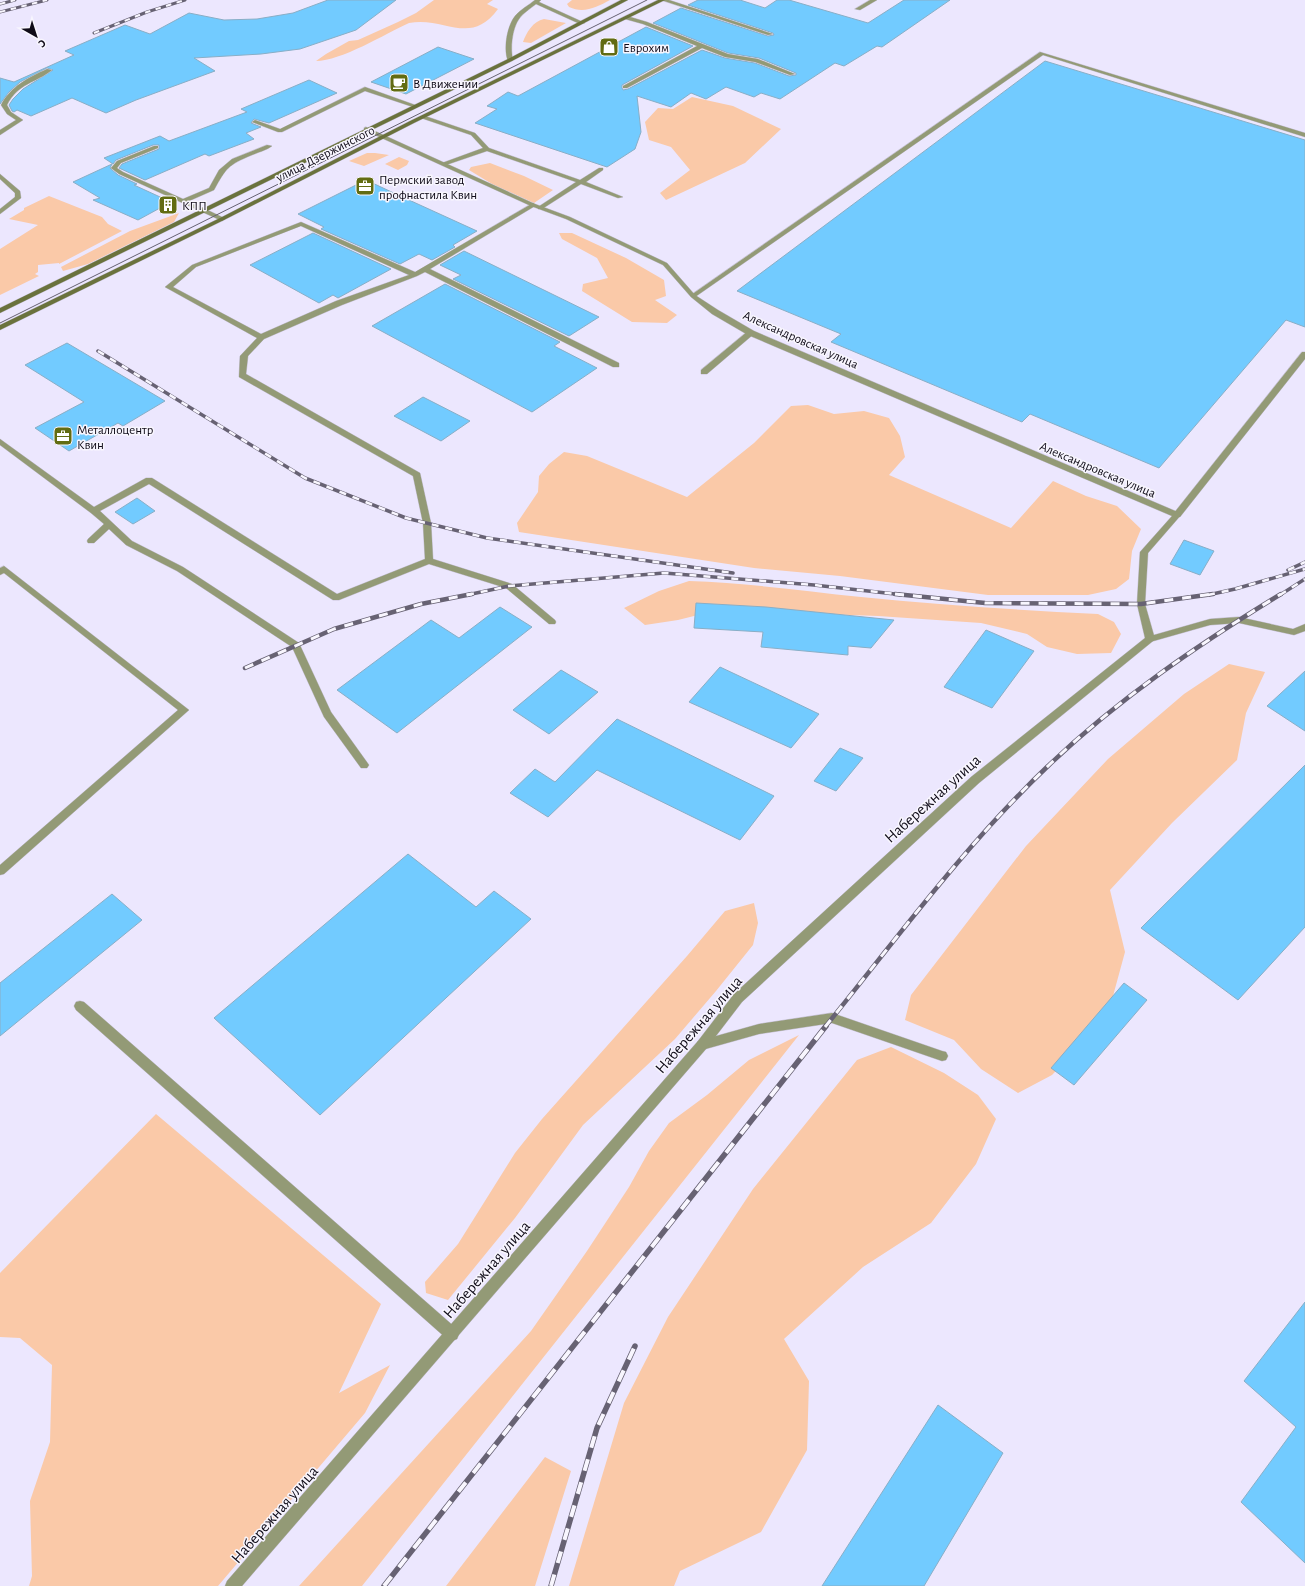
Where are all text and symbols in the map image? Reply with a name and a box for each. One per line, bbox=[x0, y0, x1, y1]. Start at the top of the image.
north arrow bbox=[16, 16, 56, 56]
shop icon: Еврохим bbox=[598, 36, 620, 58]
text: С bbox=[36, 37, 48, 50]
place label: Еврохим bbox=[623, 42, 669, 55]
cafe icon: В Движении bbox=[388, 72, 410, 94]
place label: В Движении bbox=[413, 78, 478, 91]
street label: улица Дзержинского bbox=[273, 124, 377, 185]
place label: Пермский завод профнастила Квин bbox=[379, 174, 477, 202]
office icon: Пермский завод профнастила Квин bbox=[354, 175, 376, 197]
building icon: КПП bbox=[157, 194, 179, 216]
place label: КПП bbox=[182, 200, 207, 213]
street label: Александровская улица bbox=[741, 309, 860, 372]
place label: Металлоцентр Квин bbox=[77, 424, 154, 452]
office icon: Металлоцентр Квин bbox=[52, 425, 74, 447]
street label: Александровская улица bbox=[1038, 440, 1157, 501]
street label: Набережная улица bbox=[882, 752, 984, 847]
street label: Набережная улица bbox=[652, 973, 746, 1077]
street label: Набережная улица bbox=[440, 1218, 534, 1322]
street label: Набережная улица bbox=[228, 1463, 322, 1567]

